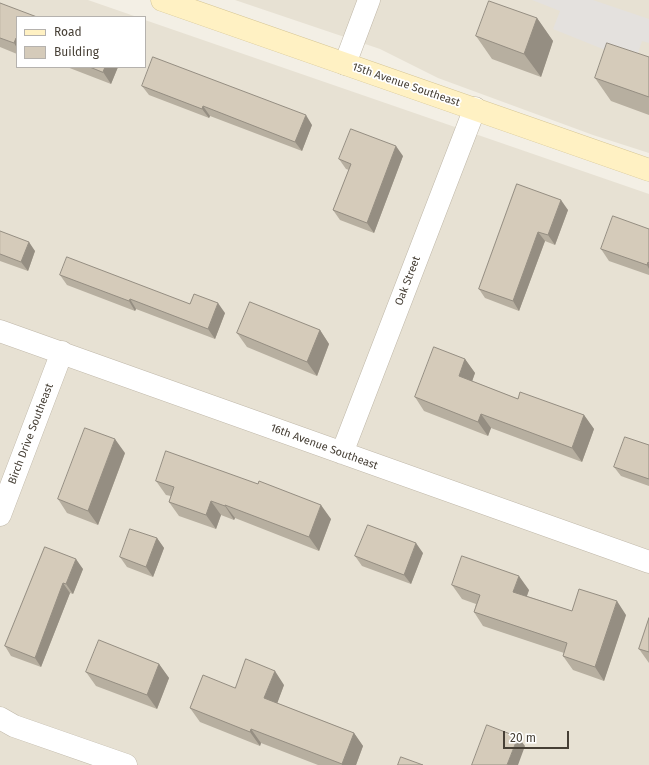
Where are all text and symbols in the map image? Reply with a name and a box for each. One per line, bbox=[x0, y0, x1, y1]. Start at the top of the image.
legend bbox=[16, 16, 146, 68]
text: Road bbox=[54, 25, 82, 39]
text: Building bbox=[54, 45, 99, 59]
street label: 15th Avenue Southeast bbox=[350, 60, 462, 110]
street label: Oak Street bbox=[393, 254, 423, 308]
street label: Birch Drive Southeast bbox=[6, 382, 56, 486]
street label: 16th Avenue Southeast bbox=[268, 421, 380, 473]
scale bar bbox=[505, 723, 571, 749]
text: 20 m bbox=[510, 731, 536, 745]

